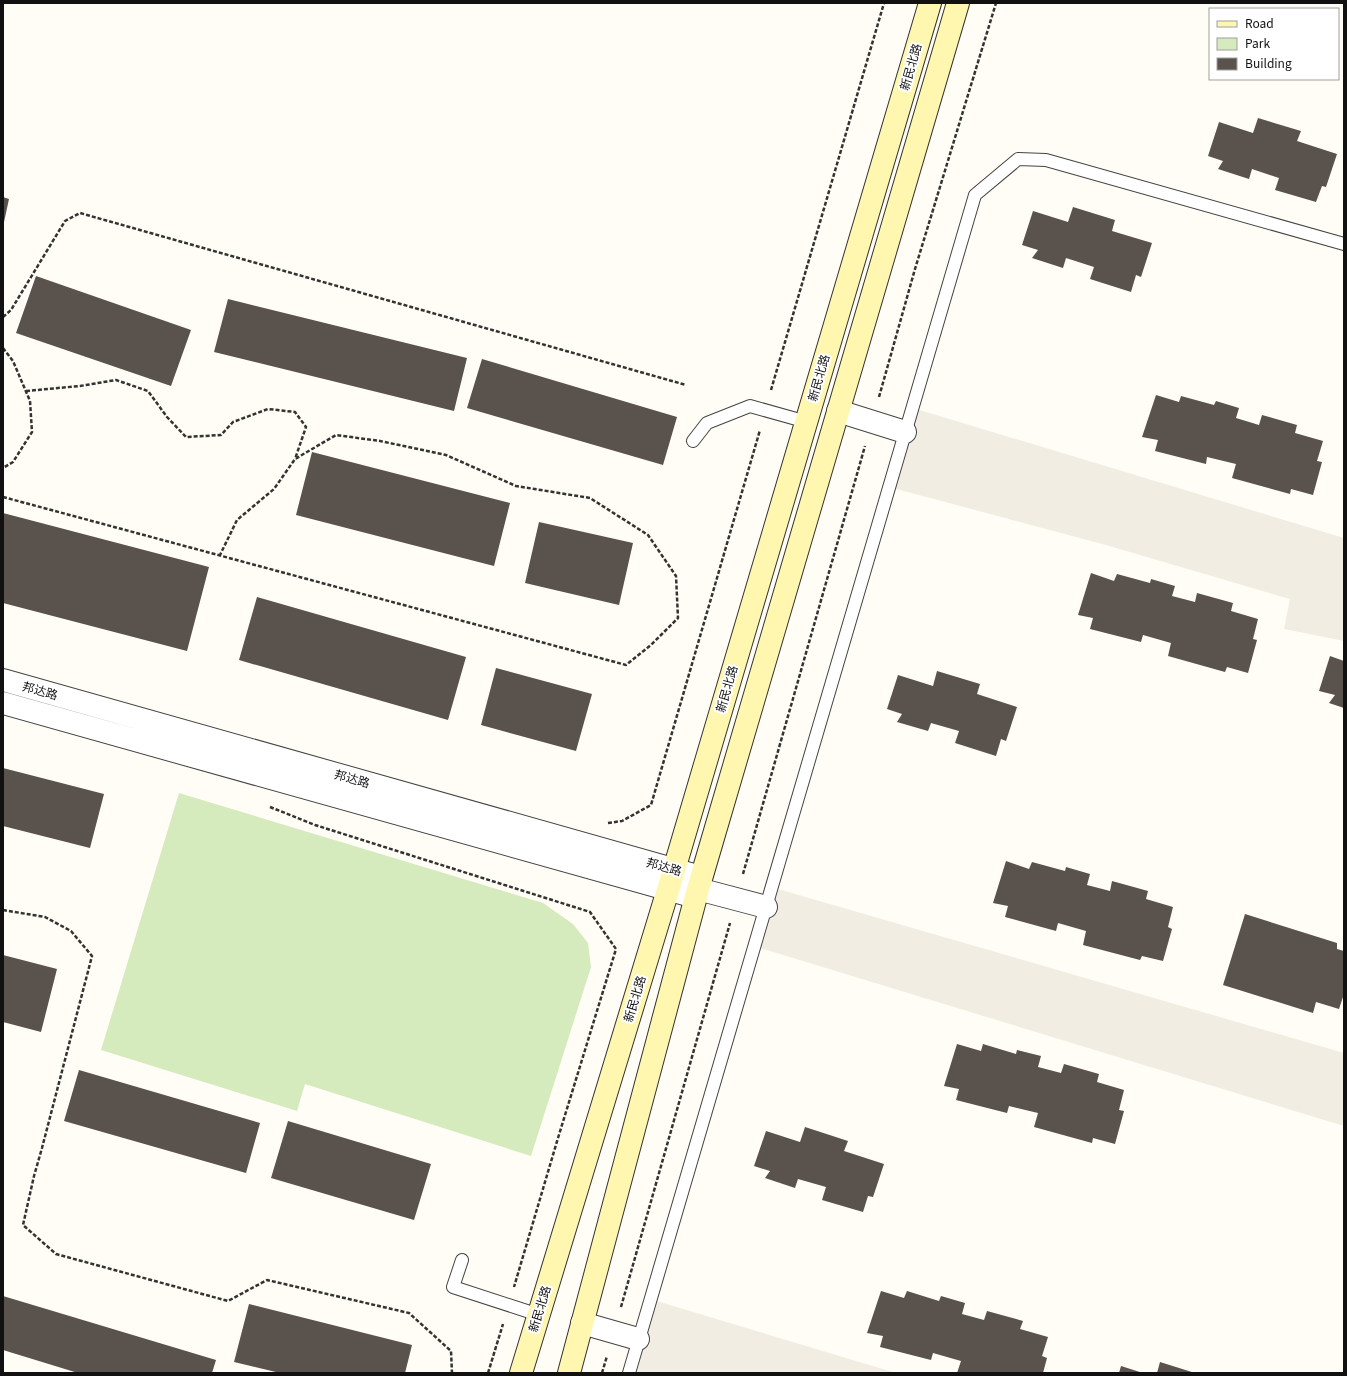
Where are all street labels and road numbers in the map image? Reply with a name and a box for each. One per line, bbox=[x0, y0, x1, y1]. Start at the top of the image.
street label: 新民北路 bbox=[895, 41, 924, 92]
street label: 新民北路 bbox=[803, 352, 832, 403]
street label: 新民北路 bbox=[711, 663, 740, 714]
street label: 邦达路 bbox=[21, 676, 60, 703]
street label: 邦达路 bbox=[333, 764, 372, 791]
street label: 邦达路 bbox=[645, 852, 684, 879]
street label: 新民北路 bbox=[618, 973, 649, 1024]
street label: 新民北路 bbox=[523, 1283, 554, 1334]

